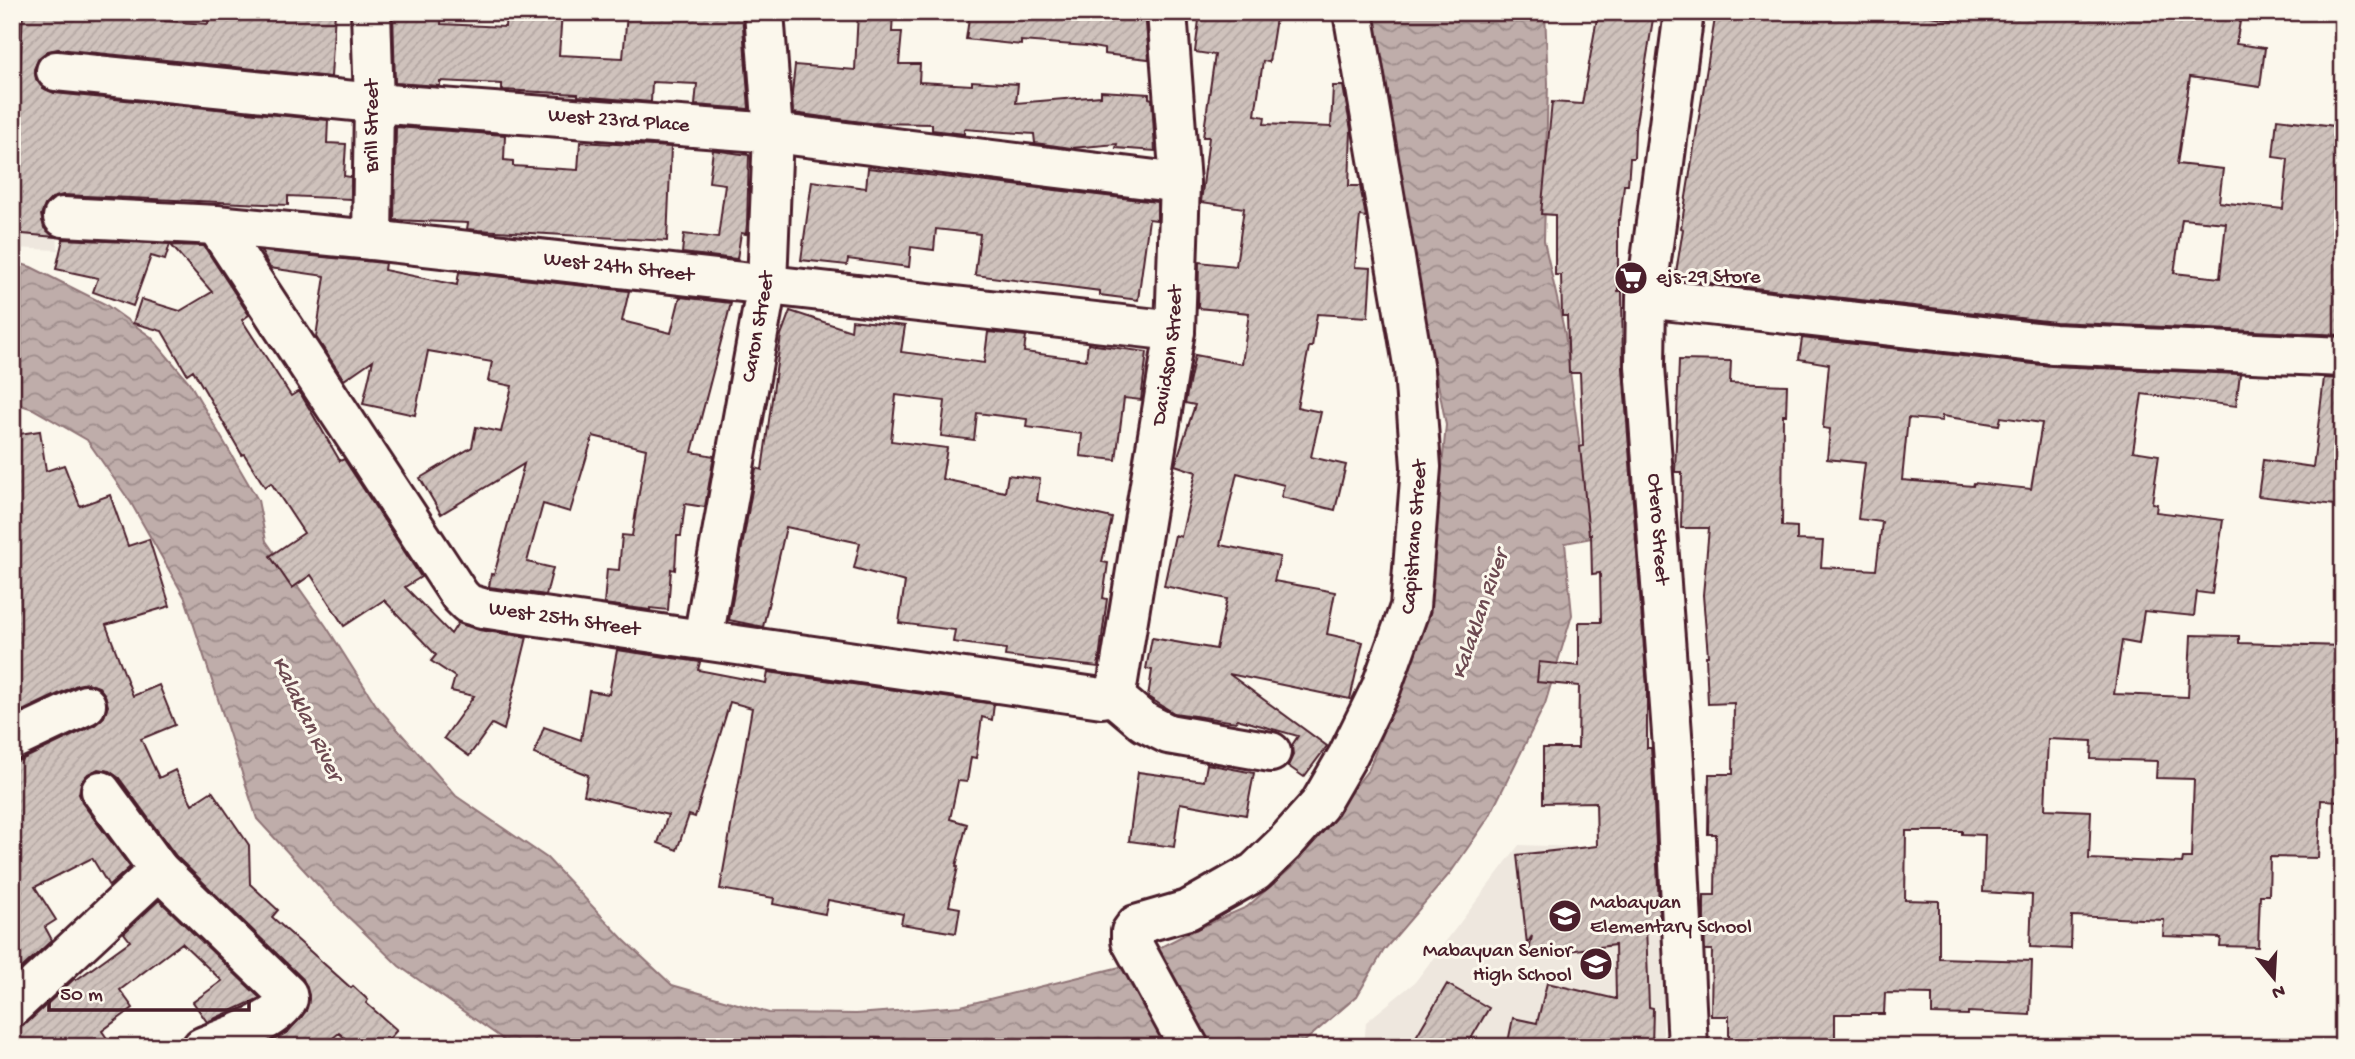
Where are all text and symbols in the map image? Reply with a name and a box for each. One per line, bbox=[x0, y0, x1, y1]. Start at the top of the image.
street label: Brill Street bbox=[361, 77, 386, 173]
street label: West 23rd Place bbox=[547, 104, 692, 139]
street label: West 24th Street bbox=[542, 247, 697, 289]
supermarket icon: ejs-29 Store bbox=[1612, 259, 1650, 297]
place label: ejs-29 Store bbox=[1656, 266, 1762, 291]
street label: Caron Street bbox=[737, 269, 780, 385]
street label: Davidson Street bbox=[1147, 283, 1189, 429]
street label: Capistrano Street bbox=[1396, 456, 1434, 618]
street label: Otero Street bbox=[1640, 473, 1674, 588]
water label: Kalaklan River bbox=[1446, 542, 1517, 683]
street label: West 25th Street bbox=[487, 597, 644, 644]
water label: Kalaklan River bbox=[264, 652, 350, 790]
place label: Mabayuan Elementary School bbox=[1590, 892, 1752, 941]
school or university icon: Mabayuan Elementary School bbox=[1546, 897, 1584, 935]
place label: Mabayuan Senior High School bbox=[1423, 940, 1574, 989]
north arrow bbox=[2240, 944, 2310, 1014]
school or university icon: Mabayuan Senior High School bbox=[1577, 945, 1615, 983]
scale bar bbox=[49, 968, 248, 1012]
text: N bbox=[2269, 978, 2288, 1004]
text: 50 m bbox=[60, 984, 103, 1009]

